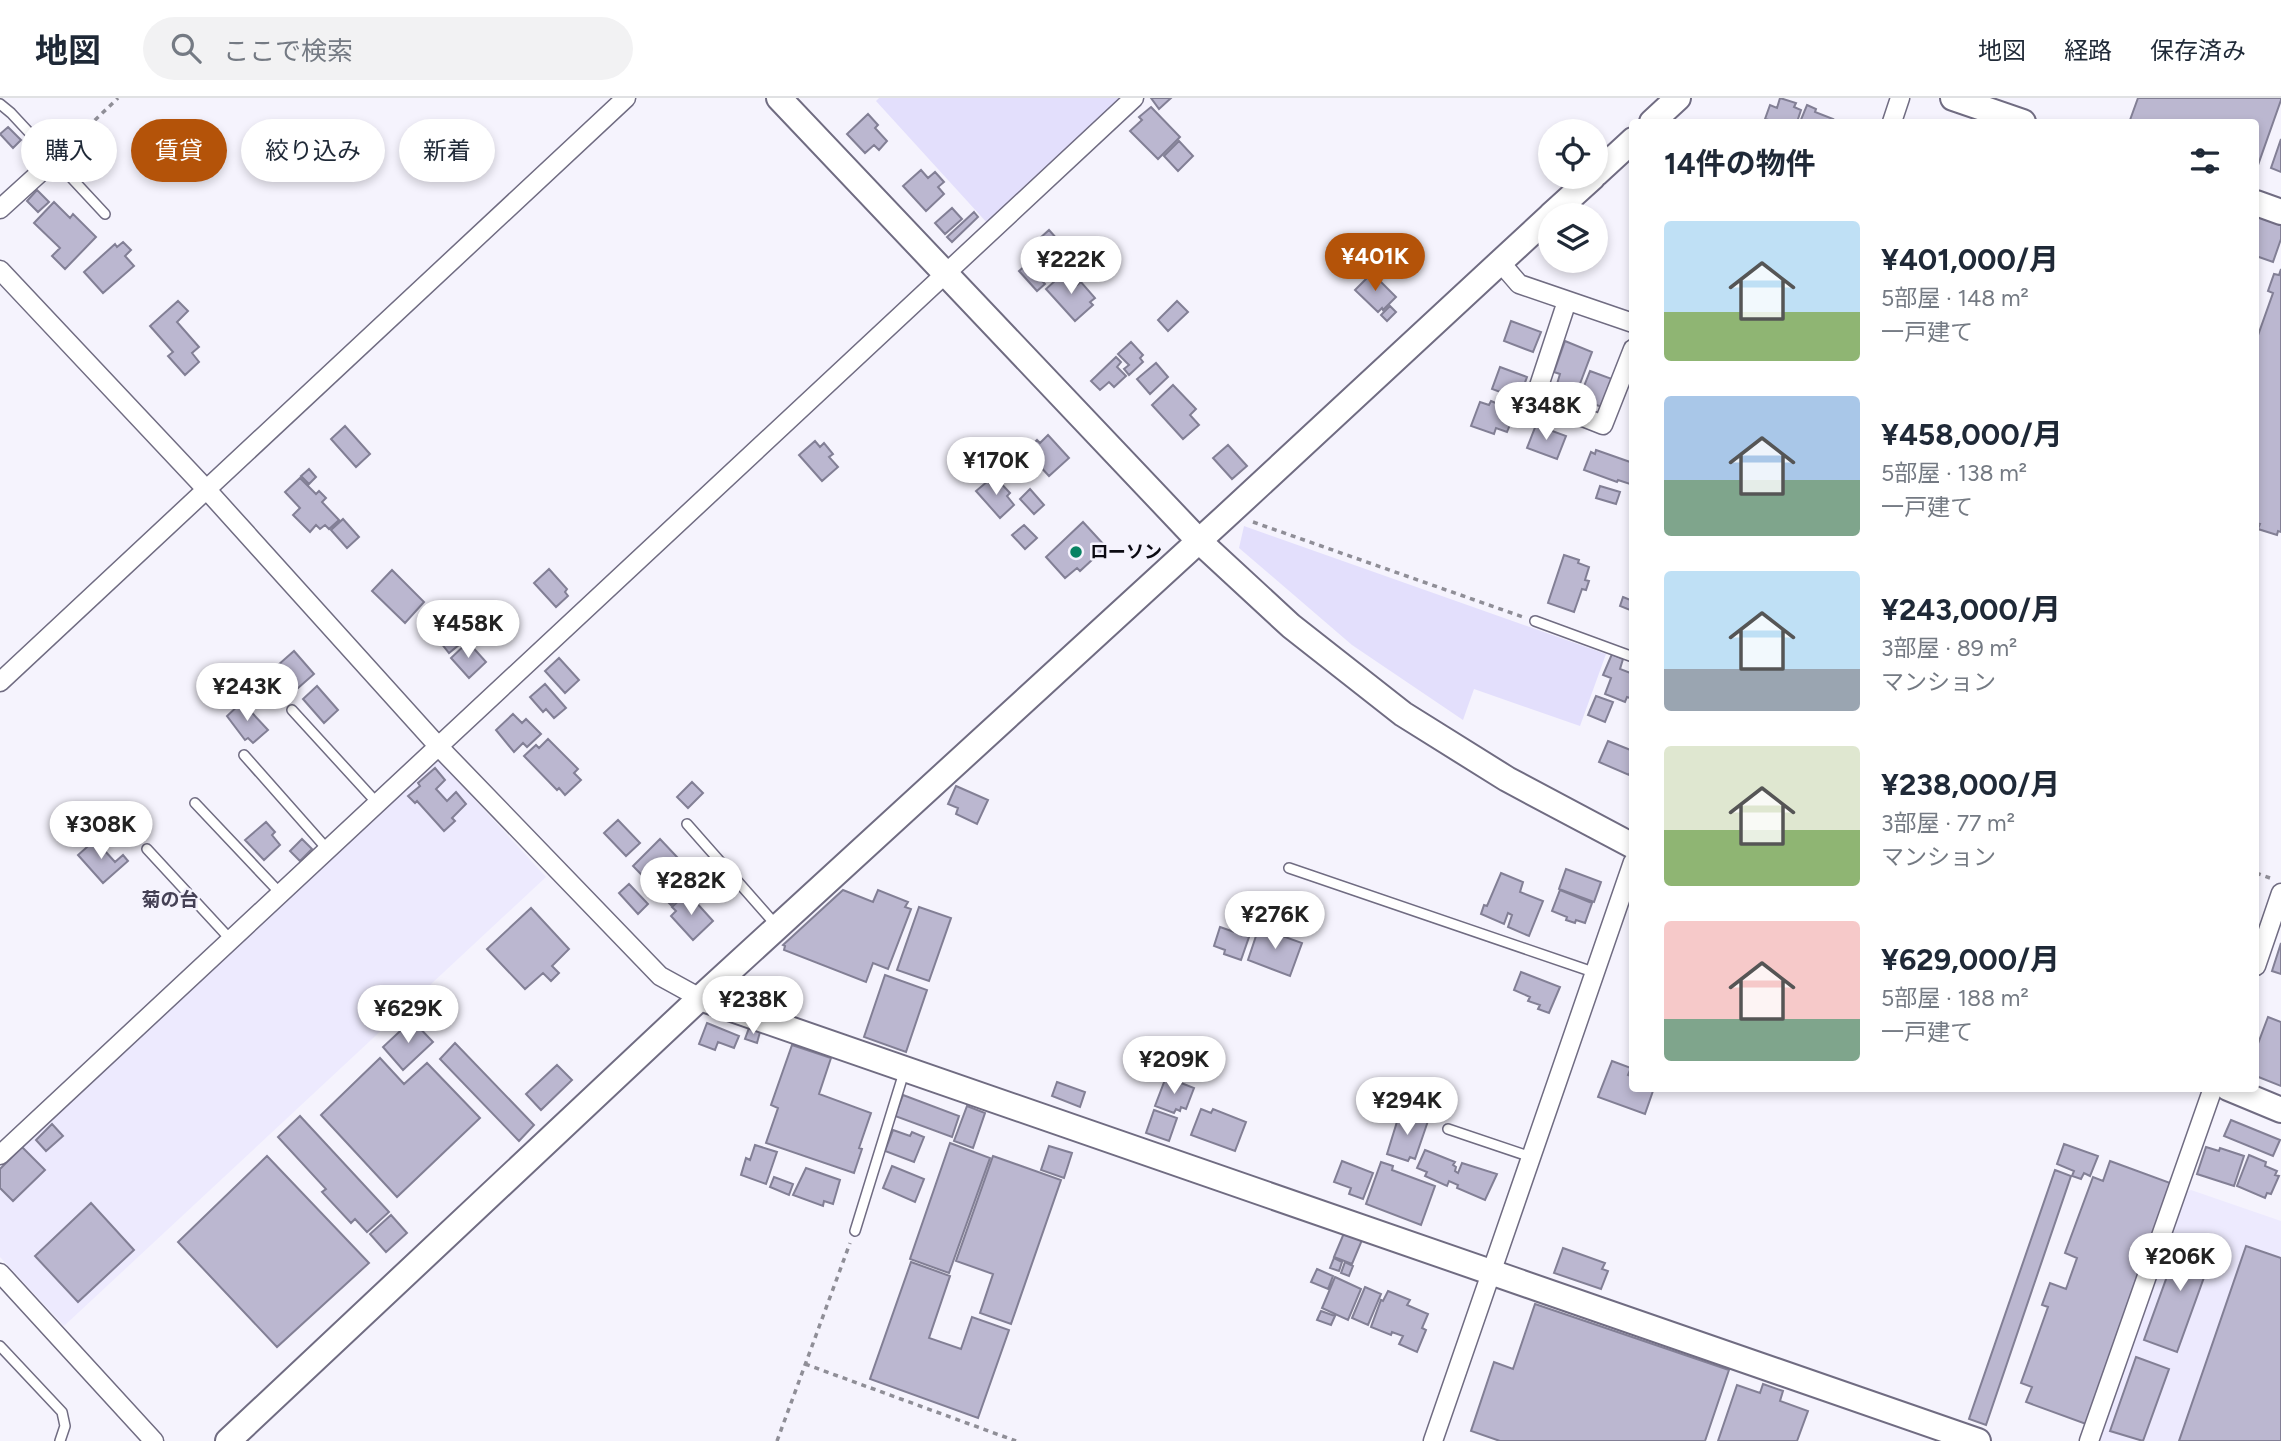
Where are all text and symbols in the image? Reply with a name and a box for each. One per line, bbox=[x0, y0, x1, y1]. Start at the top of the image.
search box bbox=[143, 17, 633, 80]
icon: search bbox=[167, 29, 205, 67]
text: 地図 bbox=[35, 31, 101, 70]
text: ここで検索 bbox=[223, 35, 353, 67]
text: 地図 bbox=[1978, 36, 2026, 65]
text: 経路 bbox=[2064, 36, 2112, 65]
text: 保存済み bbox=[2150, 36, 2246, 65]
chip: 購入 bbox=[21, 119, 117, 182]
chip: 賃貸 bbox=[131, 119, 227, 182]
chip: 絞り込み bbox=[241, 119, 385, 182]
chip: 新着 bbox=[399, 119, 495, 182]
map controls bbox=[1538, 119, 1608, 273]
button: locate bbox=[1538, 119, 1608, 189]
icon: filters bbox=[2186, 142, 2224, 180]
text: 14件の物件 bbox=[1664, 145, 1816, 182]
button: layers bbox=[1538, 203, 1608, 273]
pin: ¥401K bbox=[1326, 234, 1424, 293]
pin: ¥222K bbox=[1022, 236, 1120, 296]
text: ¥401,000/月 bbox=[1881, 241, 2059, 278]
text: ¥401K bbox=[1341, 242, 1409, 270]
text: ¥222K bbox=[1037, 245, 1105, 273]
icon: home bbox=[1720, 249, 1804, 333]
text: 5部屋 · 148 m² bbox=[1881, 284, 2029, 312]
text: 一戸建て bbox=[1881, 318, 1973, 346]
pin: ¥348K bbox=[1497, 382, 1595, 442]
text: ¥348K bbox=[1511, 391, 1581, 419]
text: ¥458,000/月 bbox=[1881, 416, 2063, 453]
icon: home bbox=[1720, 424, 1804, 508]
pin: ¥170K bbox=[947, 438, 1045, 497]
text: ¥170K bbox=[963, 446, 1029, 474]
text: 5部屋 · 138 m² bbox=[1881, 459, 2027, 487]
text: 一戸建て bbox=[1881, 493, 1973, 521]
place label: ローソン bbox=[1090, 541, 1162, 563]
marker: ローソン bbox=[1068, 544, 1084, 560]
text: ¥243,000/月 bbox=[1881, 591, 2061, 628]
icon: home bbox=[1720, 599, 1804, 683]
pin: ¥458K bbox=[419, 601, 517, 660]
text: ¥458K bbox=[432, 609, 504, 637]
text: 3部屋 · 89 m² bbox=[1881, 634, 2017, 662]
pin: ¥243K bbox=[198, 664, 296, 723]
text: マンション bbox=[1881, 668, 1996, 696]
text: ¥243K bbox=[212, 672, 282, 700]
text: ¥238,000/月 bbox=[1881, 766, 2060, 803]
icon: home bbox=[1720, 774, 1804, 858]
pin: ¥308K bbox=[52, 802, 150, 861]
text: 3部屋 · 77 m² bbox=[1881, 809, 2015, 837]
text: ¥308K bbox=[66, 810, 136, 838]
text: マンション bbox=[1881, 843, 1996, 871]
pin: ¥282K bbox=[642, 858, 740, 917]
text: ¥282K bbox=[656, 866, 726, 894]
district label: 菊の台 bbox=[141, 888, 199, 911]
pin: ¥276K bbox=[1226, 892, 1324, 951]
text: ¥276K bbox=[1241, 900, 1309, 928]
text: ¥629,000/月 bbox=[1881, 941, 2060, 978]
icon: home bbox=[1720, 949, 1804, 1033]
pin: ¥238K bbox=[704, 976, 802, 1036]
text: 5部屋 · 188 m² bbox=[1881, 984, 2029, 1012]
text: ¥238K bbox=[718, 985, 788, 1013]
pin: ¥629K bbox=[359, 986, 457, 1045]
text: ¥629K bbox=[373, 994, 443, 1022]
text: 一戸建て bbox=[1881, 1018, 1973, 1046]
pin: ¥209K bbox=[1125, 1037, 1223, 1096]
text: ¥209K bbox=[1139, 1045, 1209, 1073]
pin: ¥294K bbox=[1358, 1077, 1456, 1137]
text: ¥294K bbox=[1372, 1086, 1442, 1114]
pin: ¥206K bbox=[2131, 1234, 2229, 1293]
text: ¥206K bbox=[2145, 1242, 2215, 1270]

